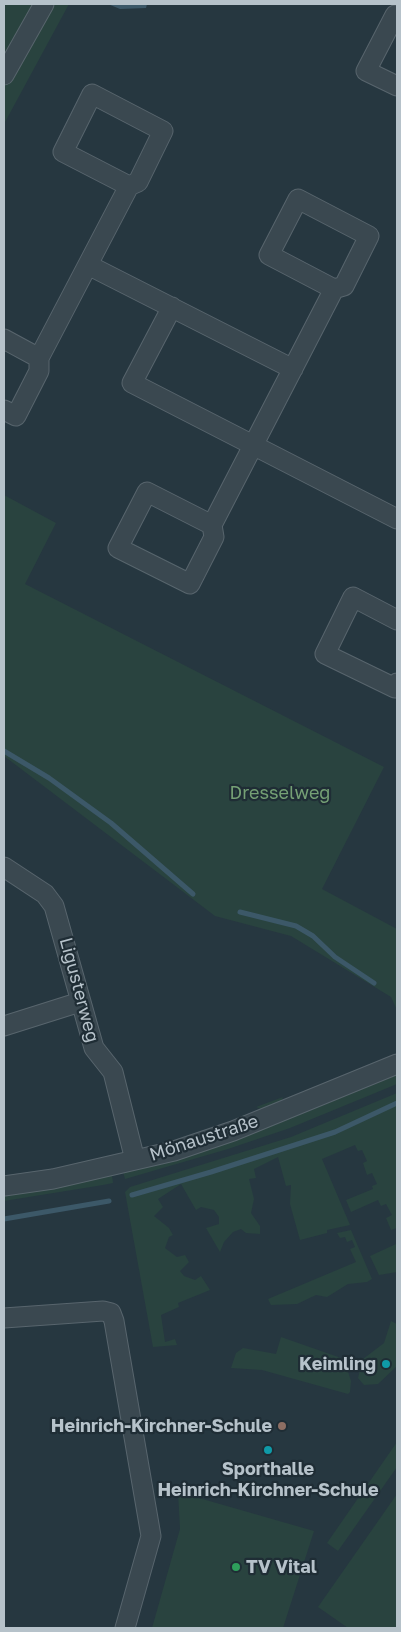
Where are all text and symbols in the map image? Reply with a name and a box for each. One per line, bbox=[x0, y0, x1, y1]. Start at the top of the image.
park label: Dresselweg bbox=[230, 782, 330, 804]
street label: Ligusterweg bbox=[55, 935, 103, 1045]
street label: Mönaustraße bbox=[147, 1110, 261, 1166]
place label: Keimling bbox=[299, 1353, 376, 1375]
marker: Keimling bbox=[380, 1358, 392, 1370]
place label: Heinrich-Kirchner-Schule bbox=[51, 1415, 272, 1437]
marker: Heinrich-Kirchner-Schule bbox=[276, 1420, 288, 1432]
marker: Sporthalle Heinrich-Kirchner-Schule bbox=[262, 1444, 274, 1456]
place label: Sporthalle Heinrich-Kirchner-Schule bbox=[157, 1458, 379, 1500]
place label: TV Vital bbox=[246, 1556, 317, 1578]
marker: TV Vital bbox=[230, 1561, 242, 1573]

